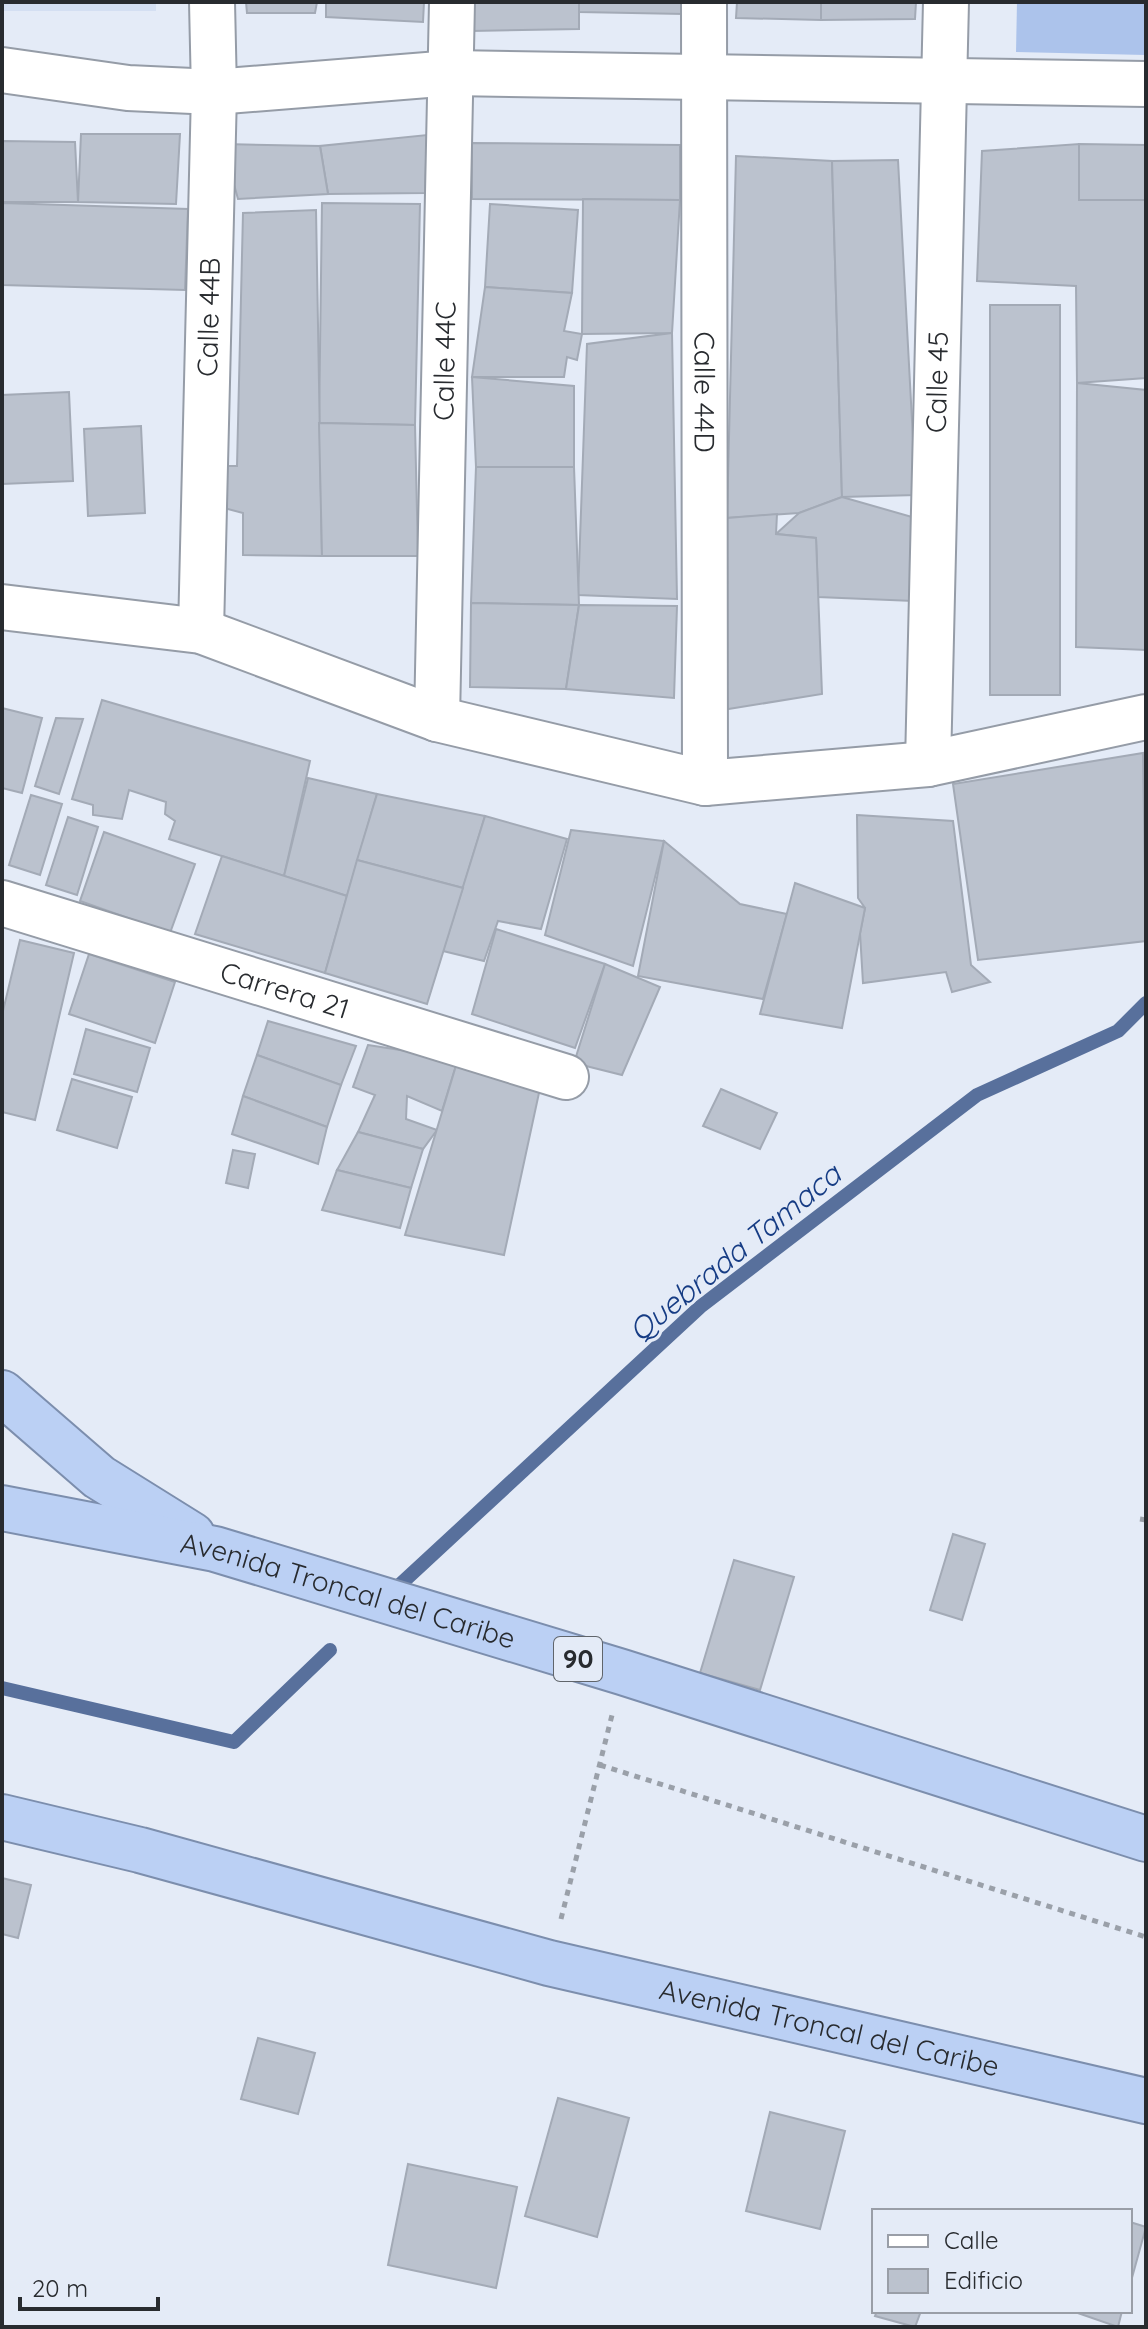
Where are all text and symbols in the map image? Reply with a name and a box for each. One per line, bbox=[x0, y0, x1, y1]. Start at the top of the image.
street label: Calle 44B bbox=[189, 257, 227, 377]
street label: Calle 44C bbox=[425, 301, 463, 421]
street label: Calle 44D bbox=[687, 331, 723, 453]
street label: Calle 45 bbox=[918, 331, 955, 433]
street label: Carrera 21 bbox=[216, 953, 354, 1026]
water label: Quebrada Tamaca bbox=[621, 1154, 850, 1349]
street label: Avenida Troncal del Caribe bbox=[178, 1525, 520, 1656]
road number: 90 bbox=[554, 1637, 602, 1681]
street label: Avenida Troncal del Caribe bbox=[656, 1971, 1003, 2084]
legend bbox=[872, 2209, 1132, 2313]
text: Calle bbox=[944, 2225, 999, 2255]
scale bar bbox=[20, 2261, 158, 2311]
text: Edificio bbox=[944, 2265, 1023, 2295]
text: 20 m bbox=[32, 2273, 88, 2303]

